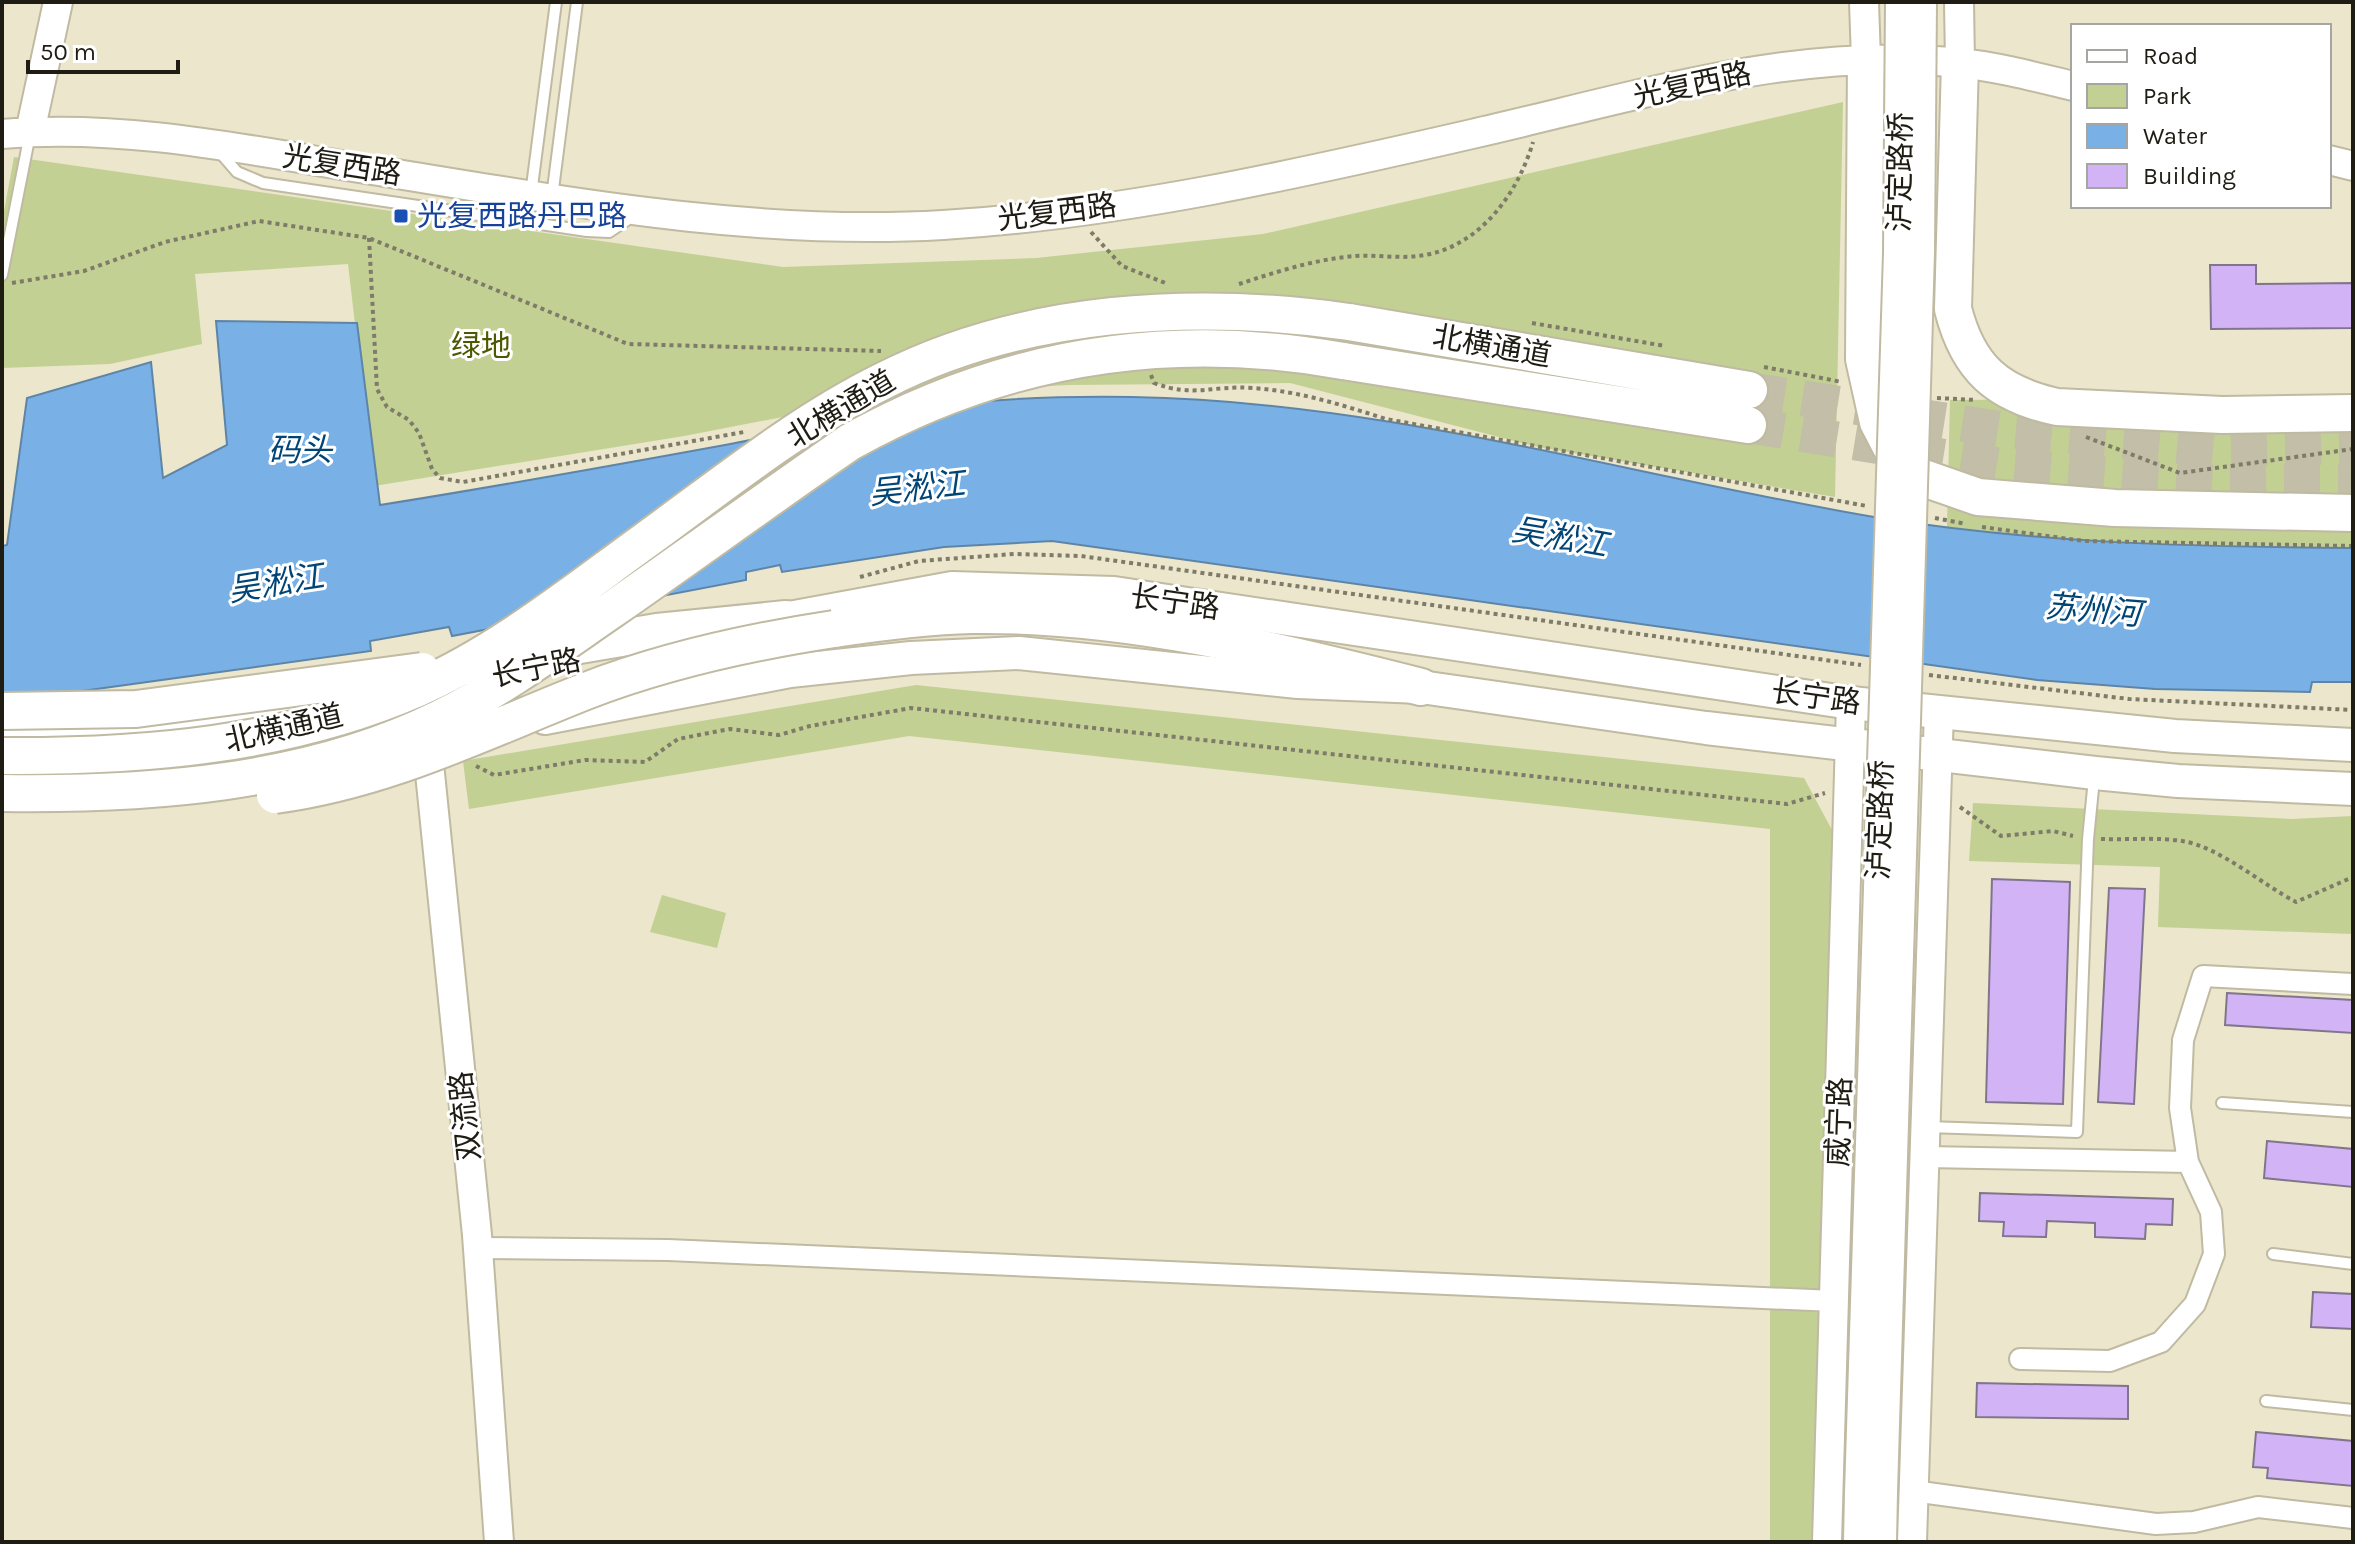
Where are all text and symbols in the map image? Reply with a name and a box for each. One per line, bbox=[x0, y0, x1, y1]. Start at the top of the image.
scale bar bbox=[28, 24, 178, 74]
legend bbox=[2071, 24, 2331, 208]
text: 50 m bbox=[40, 38, 96, 66]
text: Road bbox=[2143, 42, 2198, 70]
street label: 光复西路 bbox=[1630, 55, 1754, 115]
text: Park bbox=[2143, 82, 2192, 110]
street label: 泸定路桥 bbox=[1881, 112, 1919, 232]
text: Water bbox=[2143, 122, 2207, 150]
street label: 光复西路 bbox=[280, 138, 404, 192]
text: Building bbox=[2143, 162, 2236, 190]
street label: 光复西路 bbox=[995, 187, 1119, 237]
place label: 光复西路丹巴路 bbox=[417, 198, 627, 234]
marker: 光复西路丹巴路 bbox=[392, 207, 410, 225]
street label: 北横通道 bbox=[1430, 318, 1554, 374]
park label: 绿地 bbox=[451, 328, 511, 364]
street label: 北横通道 bbox=[780, 363, 902, 455]
water label: 码头 bbox=[268, 432, 334, 469]
water label: 吴淞江 bbox=[867, 465, 970, 512]
water label: 吴淞江 bbox=[1509, 511, 1613, 565]
water label: 吴淞江 bbox=[226, 557, 329, 609]
street label: 长宁路 bbox=[1128, 578, 1222, 626]
water label: 苏州河 bbox=[2044, 588, 2148, 634]
street label: 长宁路 bbox=[488, 642, 584, 694]
street label: 长宁路 bbox=[1769, 673, 1863, 721]
street label: 北横通道 bbox=[221, 697, 347, 759]
street label: 泸定路桥 bbox=[1860, 759, 1900, 881]
street label: 双流路 bbox=[442, 1069, 488, 1163]
street label: 威宁路 bbox=[1819, 1076, 1859, 1168]

